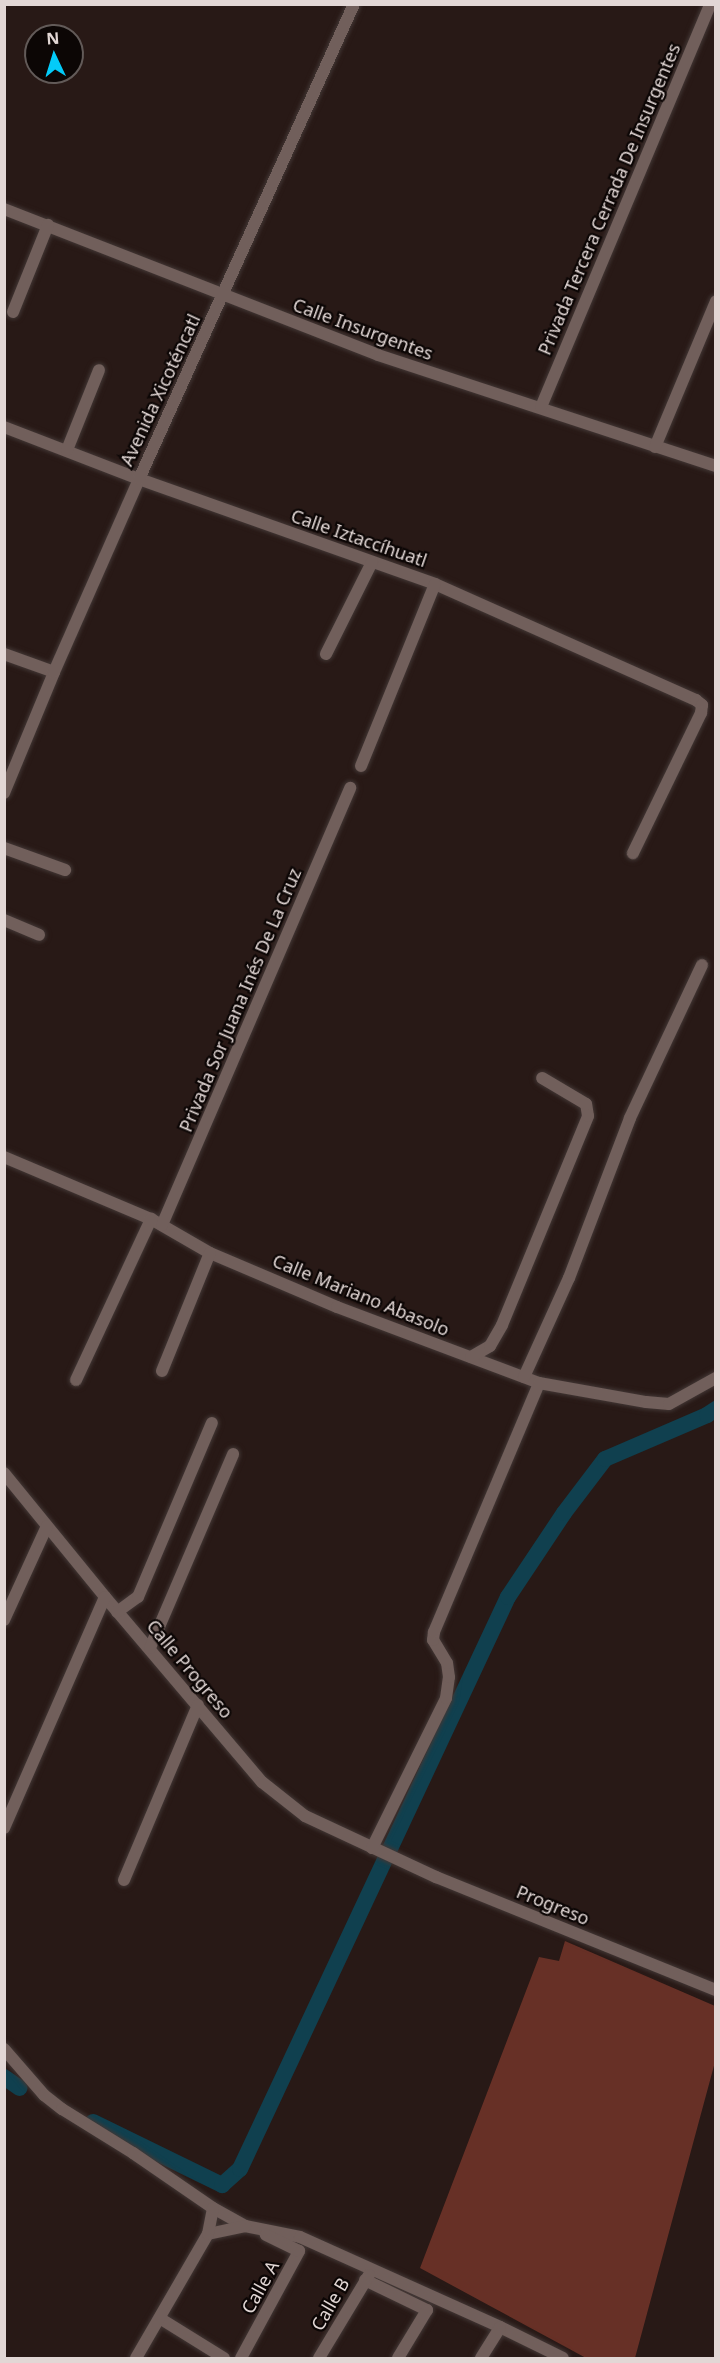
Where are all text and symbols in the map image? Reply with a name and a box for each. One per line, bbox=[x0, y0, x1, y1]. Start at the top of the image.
north arrow bbox=[24, 24, 84, 84]
text: N bbox=[46, 27, 60, 49]
street label: Privada Tercera Cerrada De Insurgentes bbox=[533, 40, 685, 358]
street label: Calle Insurgentes bbox=[290, 294, 436, 364]
street label: Avenida Xicoténcatl bbox=[115, 311, 205, 469]
street label: Calle Iztaccíhuatl bbox=[288, 505, 430, 571]
street label: Privada Sor Juana Inés De La Cruz bbox=[175, 865, 305, 1135]
street label: Calle Mariano Abasolo bbox=[270, 1250, 452, 1340]
street label: Calle Progreso bbox=[142, 1615, 238, 1723]
street label: Progreso bbox=[513, 1881, 593, 1929]
street label: Calle A bbox=[237, 2257, 283, 2317]
street label: Calle B bbox=[306, 2274, 354, 2334]

